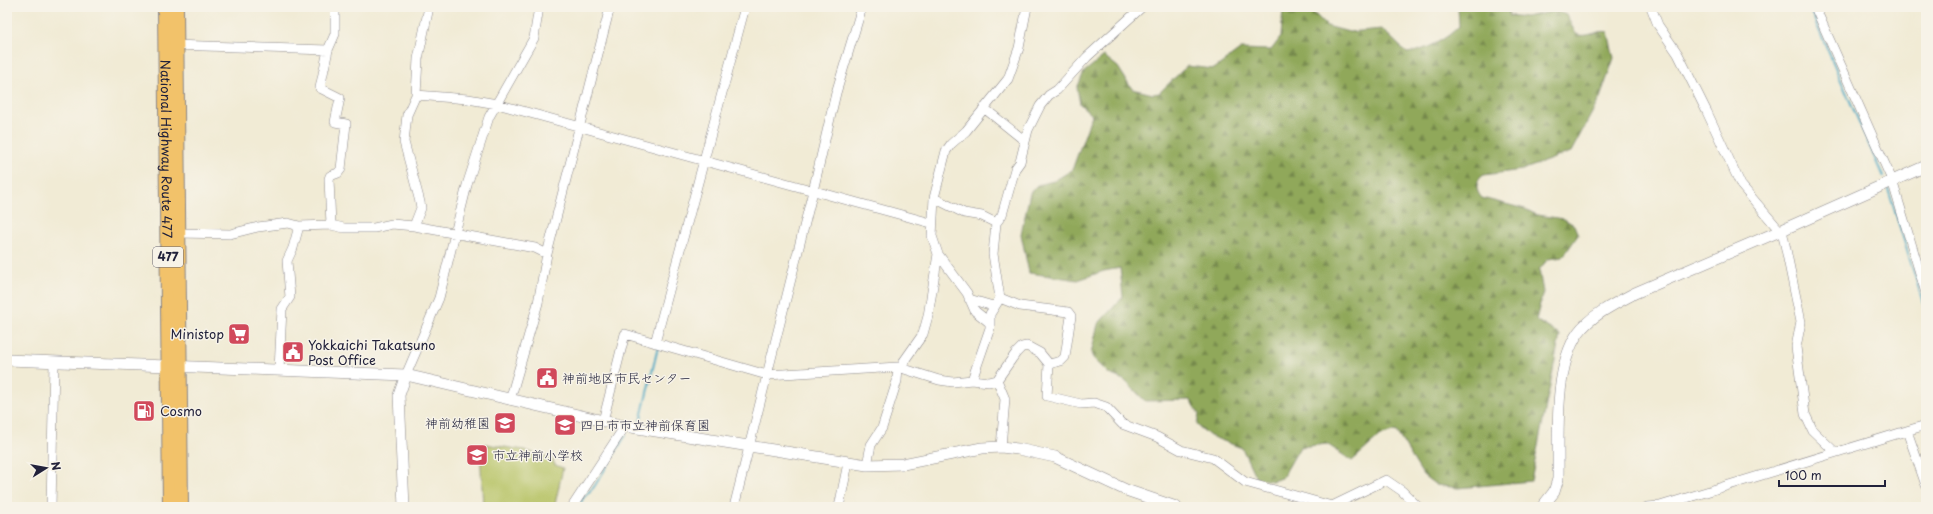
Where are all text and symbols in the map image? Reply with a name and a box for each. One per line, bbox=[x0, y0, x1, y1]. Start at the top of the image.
street label: National Highway Route 477 bbox=[157, 60, 177, 238]
road number: 477 bbox=[153, 247, 183, 267]
supermarket icon: Ministop bbox=[226, 321, 252, 347]
place label: Ministop bbox=[171, 324, 224, 343]
place label: Yokkaichi Takatsuno Post Office bbox=[308, 335, 436, 369]
public building icon: Yokkaichi Takatsuno Post Office bbox=[280, 339, 306, 365]
public building icon: 神前地区市民センター bbox=[534, 365, 560, 391]
place label: 神前地区市民センター bbox=[562, 368, 691, 387]
fuel station icon: Cosmo bbox=[131, 398, 157, 424]
place label: Cosmo bbox=[160, 401, 202, 420]
school or university icon: 神前幼稚園 bbox=[492, 410, 518, 436]
school or university icon: 四日市市立神前保育園 bbox=[552, 412, 578, 438]
place label: 神前幼稚園 bbox=[425, 413, 490, 432]
place label: 四日市市立神前保育園 bbox=[580, 415, 710, 434]
school or university icon: 市立神前小学校 bbox=[464, 442, 490, 468]
place label: 市立神前小学校 bbox=[492, 445, 583, 464]
north arrow bbox=[26, 448, 66, 488]
text: N bbox=[47, 460, 66, 472]
scale bar bbox=[1779, 462, 1885, 488]
text: 100 m bbox=[1785, 466, 1822, 484]

